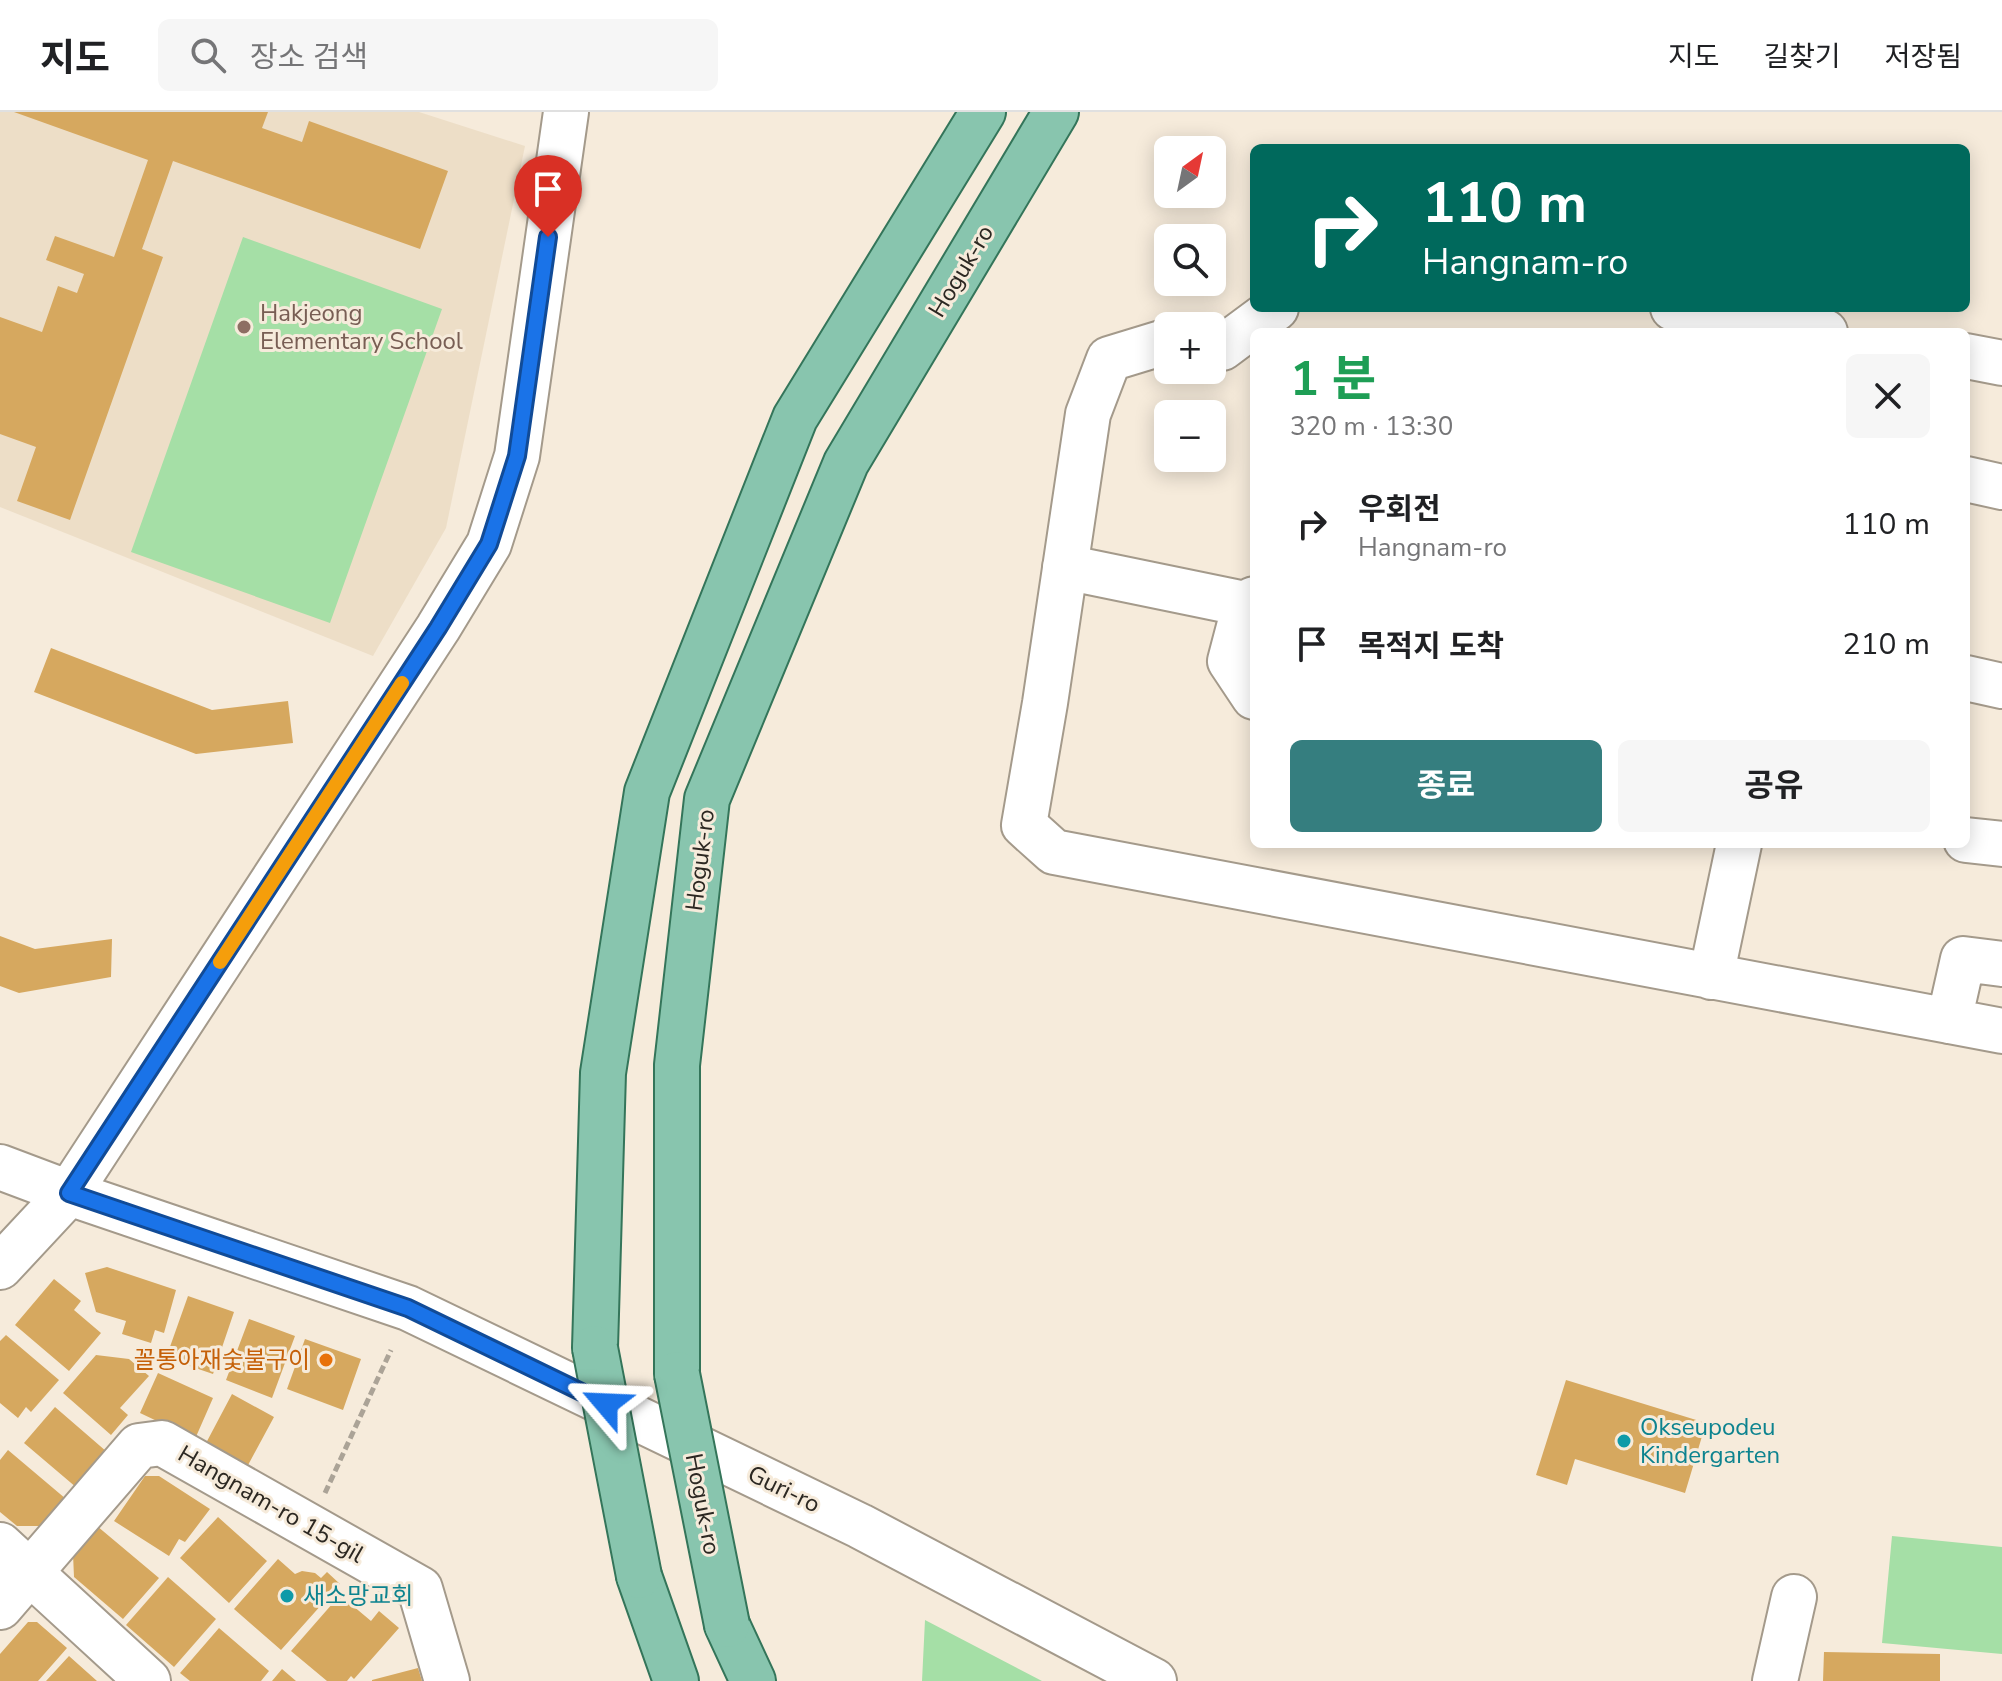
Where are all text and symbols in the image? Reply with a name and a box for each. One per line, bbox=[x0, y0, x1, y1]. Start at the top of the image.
search box bbox=[158, 19, 718, 91]
text: 지도 bbox=[40, 33, 110, 84]
icon: search bbox=[186, 33, 230, 77]
text: 장소 검색 bbox=[250, 37, 368, 78]
text: 지도 bbox=[1668, 38, 1719, 76]
text: 길찾기 bbox=[1763, 38, 1841, 76]
text: 저장됨 bbox=[1885, 38, 1962, 76]
north arrow bbox=[1154, 136, 1226, 208]
map controls bbox=[1154, 136, 1226, 472]
pin bbox=[514, 155, 582, 237]
text: 110 m bbox=[1422, 165, 1587, 242]
icon: arrive bbox=[526, 167, 570, 211]
icon: right bbox=[1290, 176, 1394, 280]
street label: Hoguk-ro bbox=[921, 219, 1001, 323]
button: search bbox=[1154, 224, 1226, 296]
text: Hangnam-ro bbox=[1422, 238, 1628, 287]
place label: Hakjeong Elementary School bbox=[260, 297, 463, 357]
button: + bbox=[1154, 312, 1226, 384]
marker: Hakjeong Elementary School bbox=[235, 318, 253, 336]
text: 1 분 bbox=[1290, 346, 1376, 412]
button: close bbox=[1846, 354, 1930, 438]
button: − bbox=[1154, 400, 1226, 472]
text: 320 m · 13:30 bbox=[1290, 409, 1453, 444]
text: 우회전 bbox=[1358, 489, 1441, 530]
icon: right bbox=[1290, 502, 1334, 546]
text: 110 m bbox=[1843, 504, 1930, 545]
text: Hangnam-ro bbox=[1358, 530, 1507, 565]
icon: arrive bbox=[1290, 622, 1334, 666]
text: 210 m bbox=[1843, 624, 1930, 665]
text: 목적지 도착 bbox=[1358, 626, 1504, 667]
button: 종료 bbox=[1290, 740, 1602, 832]
button: 공유 bbox=[1618, 740, 1930, 832]
street label: Hoguk-ro bbox=[678, 807, 722, 913]
place label: 꼴통아재숯불구이 bbox=[133, 1344, 310, 1376]
marker: 꼴통아재숯불구이 bbox=[317, 1351, 335, 1369]
position arrow bbox=[564, 1362, 648, 1446]
place label: Okseupodeu Kindergarten bbox=[1640, 1411, 1780, 1471]
marker: Okseupodeu Kindergarten bbox=[1615, 1432, 1633, 1450]
street label: Hangnam-ro 15-gil bbox=[172, 1438, 370, 1570]
street label: Hoguk-ro bbox=[678, 1451, 728, 1557]
street label: Guri-ro bbox=[742, 1458, 826, 1520]
place label: 새소망교회 bbox=[303, 1580, 413, 1612]
marker: 새소망교회 bbox=[278, 1587, 296, 1605]

